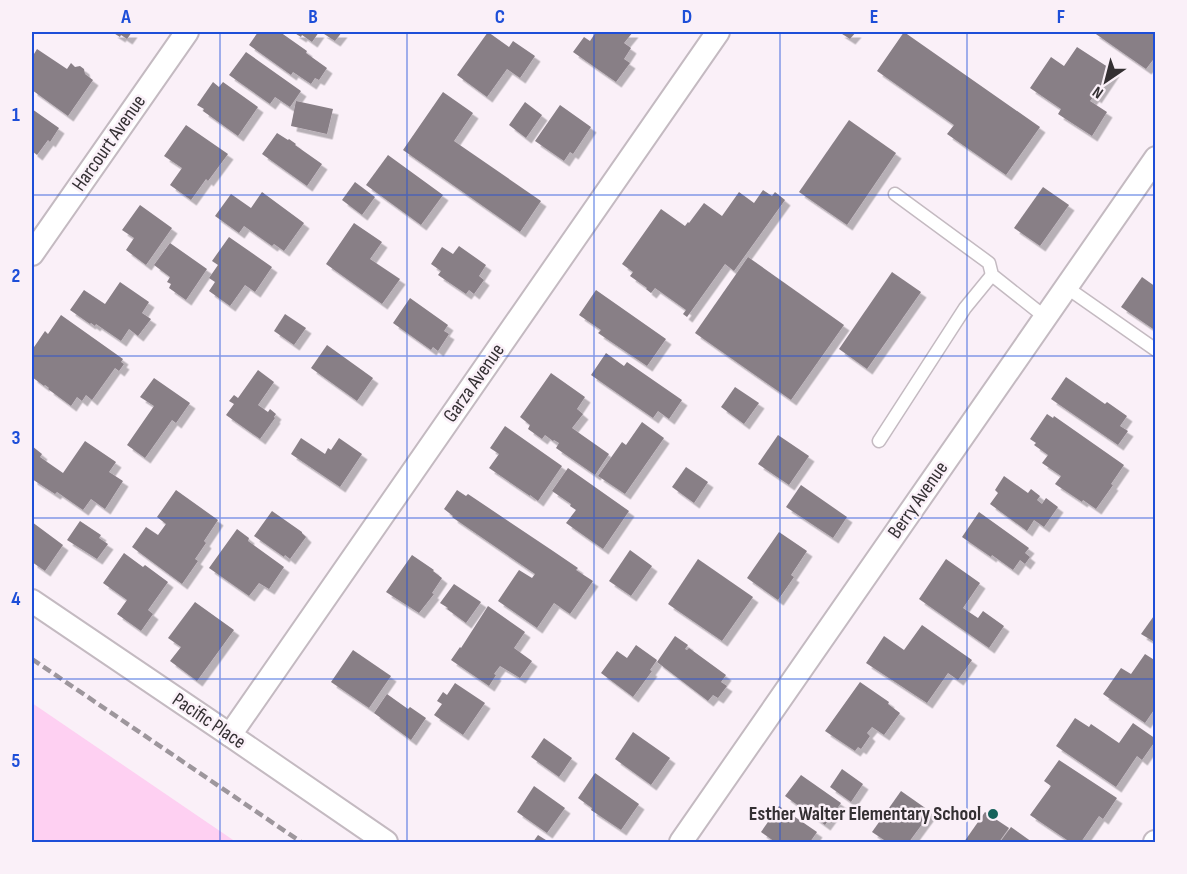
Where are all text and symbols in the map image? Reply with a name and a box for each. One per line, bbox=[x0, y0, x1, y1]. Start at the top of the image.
text: A bbox=[120, 5, 131, 29]
text: B bbox=[308, 5, 318, 29]
text: C bbox=[495, 5, 505, 29]
text: D bbox=[682, 5, 692, 29]
text: E bbox=[870, 5, 878, 29]
text: F bbox=[1057, 5, 1065, 29]
north arrow bbox=[1076, 51, 1136, 111]
text: N bbox=[1089, 82, 1107, 102]
street label: Harcourt Avenue bbox=[67, 90, 151, 196]
text: 1 bbox=[12, 103, 20, 127]
text: 2 bbox=[12, 264, 20, 288]
street label: Garza Avenue bbox=[438, 339, 510, 427]
text: 3 bbox=[12, 426, 21, 450]
street label: Berry Avenue bbox=[883, 457, 953, 543]
text: 4 bbox=[11, 587, 21, 611]
street label: Pacific Place bbox=[168, 688, 250, 754]
text: 5 bbox=[12, 749, 21, 773]
place label: Esther Walter Elementary School bbox=[749, 802, 981, 826]
marker: Esther Walter Elementary School bbox=[986, 807, 1000, 821]

